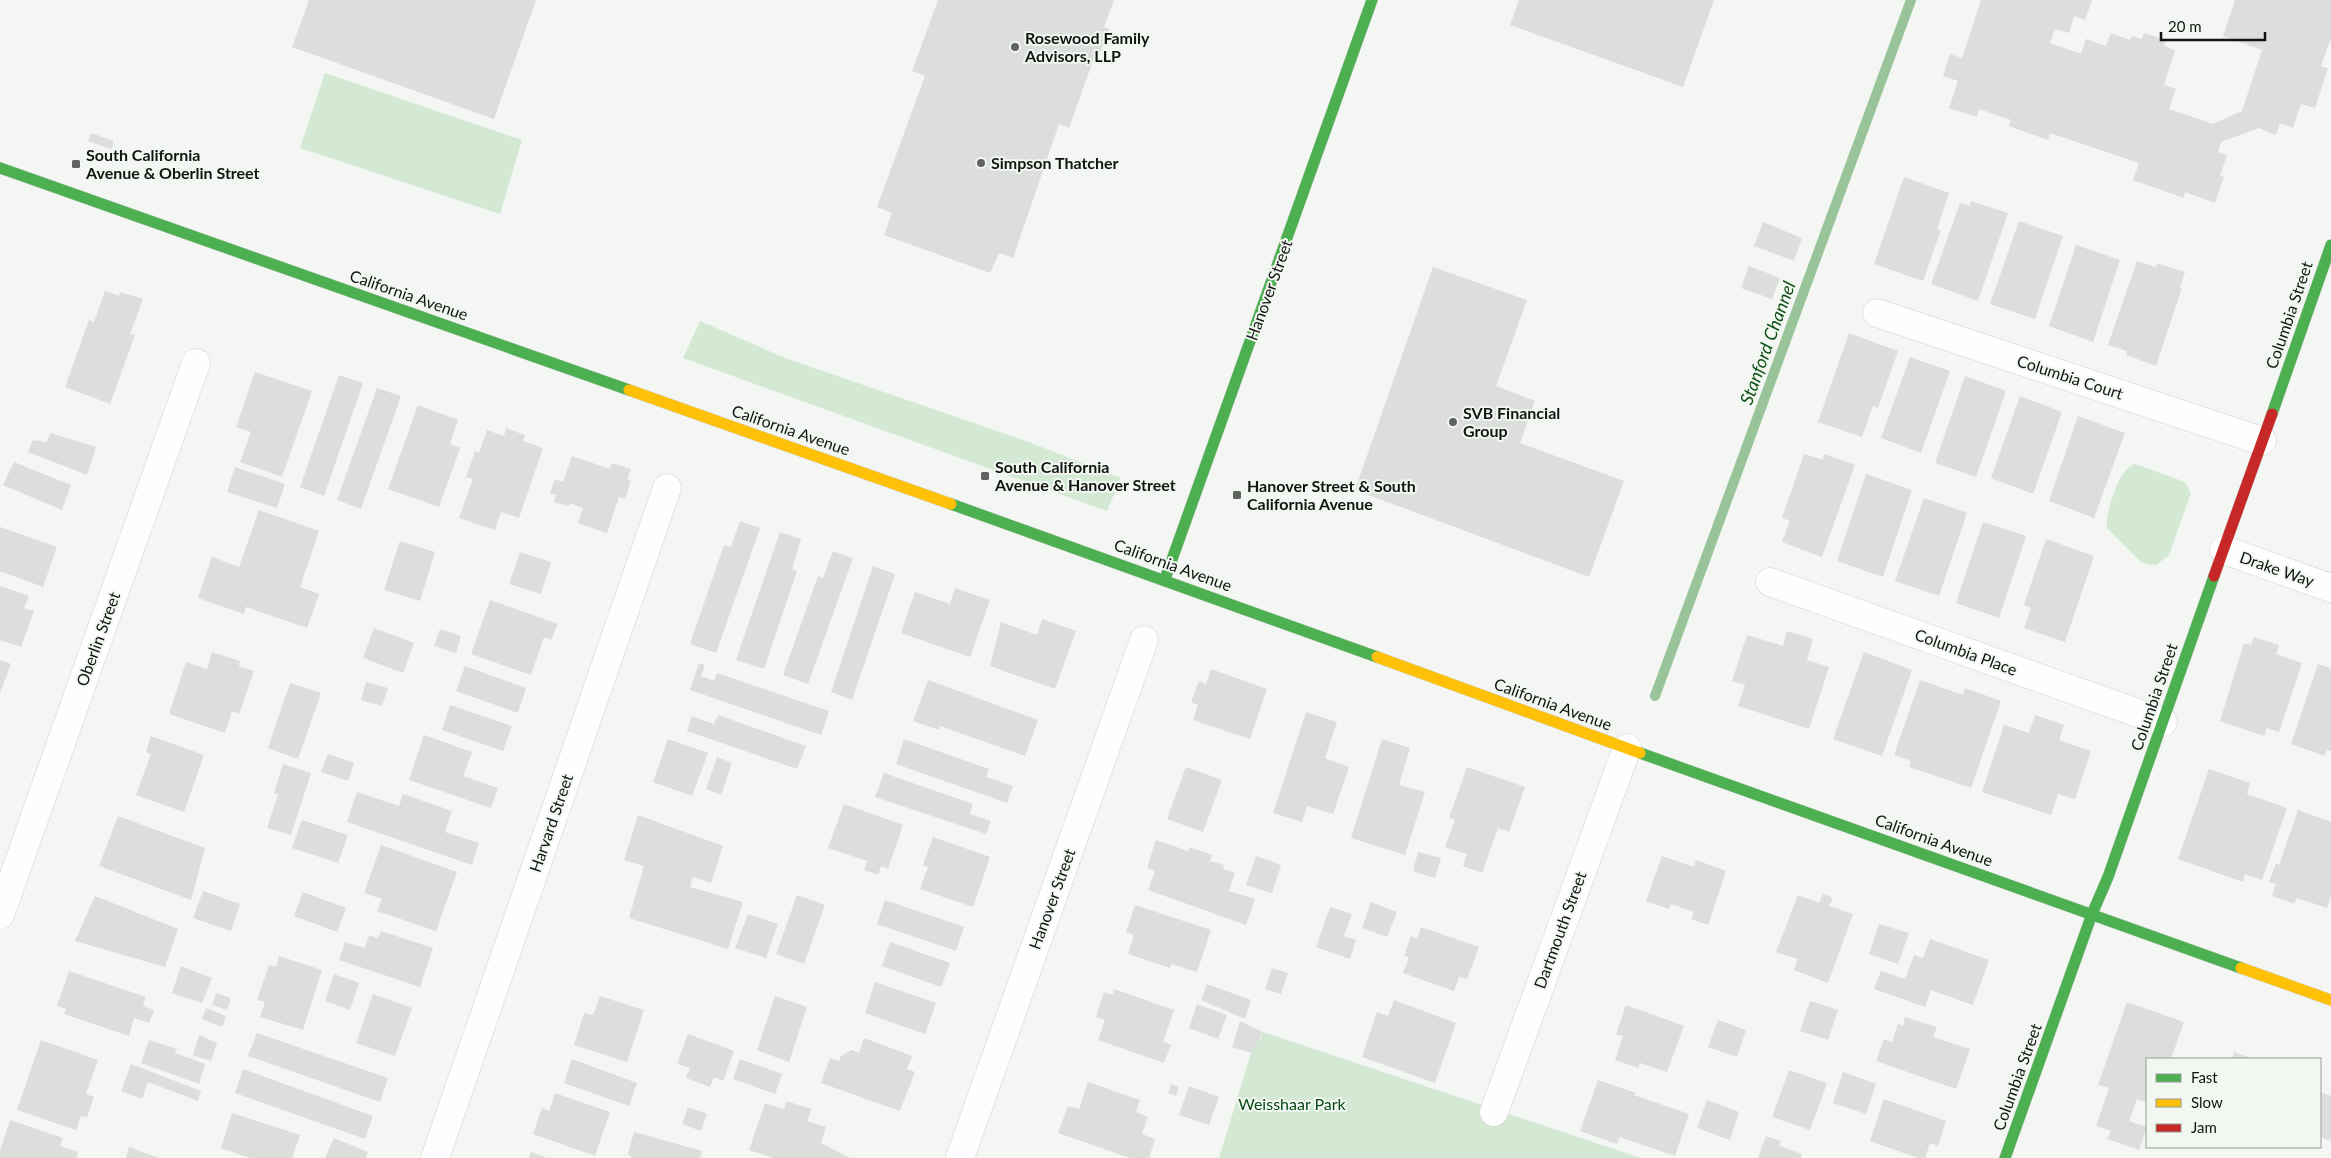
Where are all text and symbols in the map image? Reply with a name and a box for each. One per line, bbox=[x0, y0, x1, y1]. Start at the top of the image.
scale bar bbox=[2161, 10, 2265, 42]
text: 20 m bbox=[2168, 17, 2202, 35]
place label: Rosewood Family Advisors, LLP bbox=[1024, 28, 1150, 65]
marker: Rosewood Family Advisors, LLP bbox=[1009, 41, 1021, 53]
place label: South California Avenue & Oberlin Street bbox=[85, 145, 260, 182]
place label: Simpson Thatcher bbox=[991, 153, 1119, 172]
marker: Simpson Thatcher bbox=[975, 157, 987, 169]
marker: South California Avenue & Oberlin Street bbox=[70, 158, 82, 170]
street label: Hanover Street bbox=[1241, 237, 1296, 343]
street label: Columbia Street bbox=[2261, 258, 2316, 371]
street label: California Avenue bbox=[348, 265, 471, 324]
water label: Stanford Channel bbox=[1735, 278, 1800, 407]
street label: Columbia Court bbox=[2015, 350, 2126, 403]
street label: California Avenue bbox=[730, 400, 853, 459]
place label: SVB Financial Group bbox=[1463, 403, 1560, 440]
marker: SVB Financial Group bbox=[1447, 416, 1459, 428]
place label: South California Avenue & Hanover Street bbox=[994, 457, 1176, 494]
marker: South California Avenue & Hanover Street bbox=[979, 470, 991, 482]
place label: Hanover Street & South California Avenue bbox=[1247, 476, 1416, 513]
marker: Hanover Street & South California Avenue bbox=[1231, 489, 1243, 501]
street label: California Avenue bbox=[1112, 534, 1235, 595]
street label: Drake Way bbox=[2238, 547, 2318, 590]
street label: Oberlin Street bbox=[72, 589, 123, 688]
street label: Columbia Place bbox=[1912, 624, 2020, 679]
street label: Columbia Street bbox=[2126, 640, 2181, 753]
street label: California Avenue bbox=[1492, 673, 1615, 734]
street label: Harvard Street bbox=[525, 771, 576, 874]
street label: California Avenue bbox=[1873, 809, 1996, 870]
street label: Hanover Street bbox=[1024, 846, 1079, 952]
street label: Dartmouth Street bbox=[1529, 868, 1590, 991]
street label: Columbia Street bbox=[1988, 1021, 2045, 1133]
legend bbox=[2146, 1058, 2321, 1148]
text: Fast bbox=[2191, 1068, 2218, 1086]
text: Slow bbox=[2191, 1093, 2223, 1111]
park label: Weisshaar Park bbox=[1238, 1094, 1347, 1113]
text: Jam bbox=[2191, 1118, 2217, 1136]

